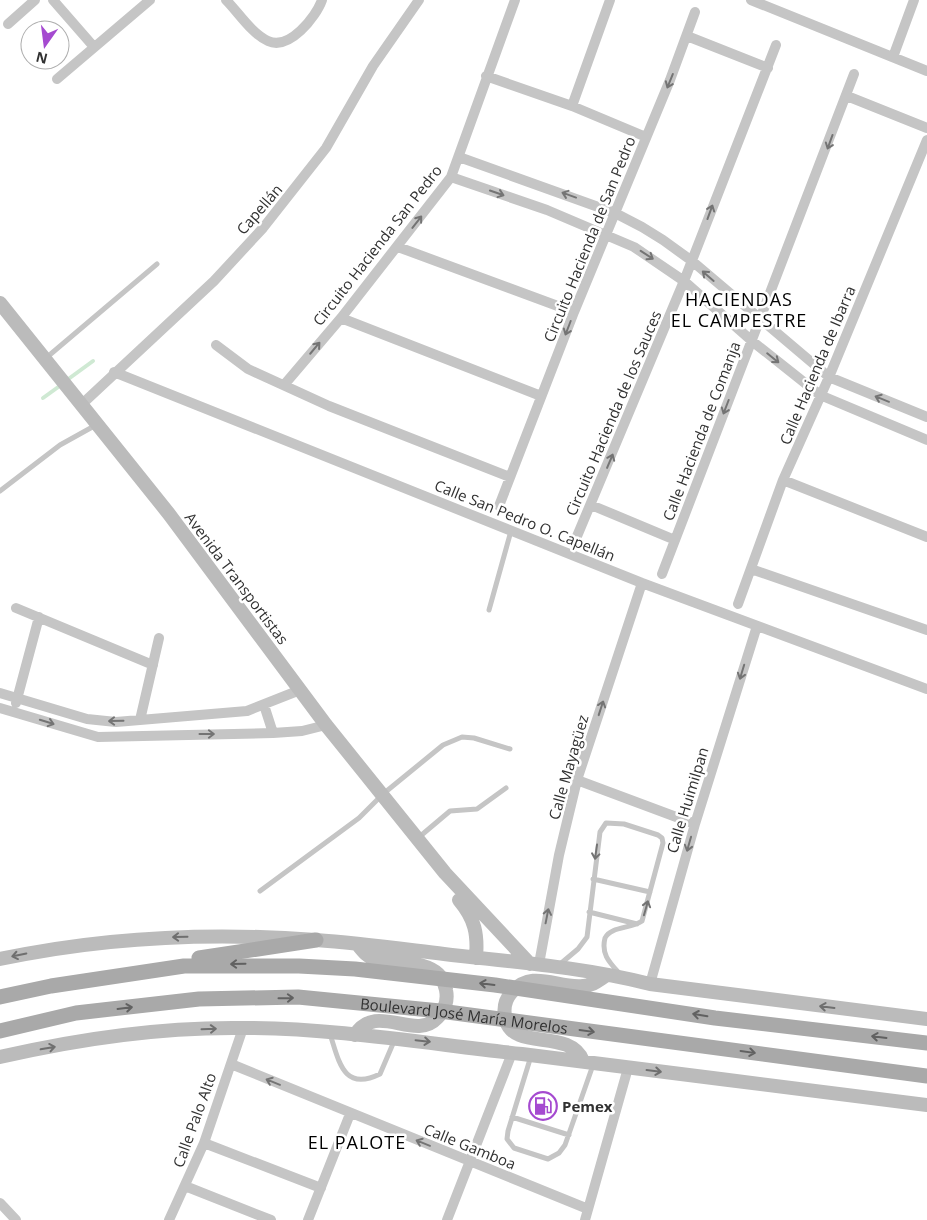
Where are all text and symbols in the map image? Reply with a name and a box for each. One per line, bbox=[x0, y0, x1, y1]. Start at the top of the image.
north arrow bbox=[20, 20, 70, 70]
text: N bbox=[34, 48, 50, 69]
one-way arrow bbox=[665, 73, 674, 88]
street label: Circuito Hacienda de San Pedro bbox=[538, 133, 640, 345]
one-way arrow bbox=[824, 134, 833, 149]
street label: Circuito Hacienda San Pedro bbox=[308, 161, 446, 329]
street label: Capellán bbox=[232, 180, 286, 238]
one-way arrow bbox=[489, 189, 504, 198]
one-way arrow bbox=[561, 190, 577, 199]
one-way arrow bbox=[706, 205, 715, 221]
one-way arrow bbox=[412, 216, 423, 229]
one-way arrow bbox=[640, 250, 654, 260]
one-way arrow bbox=[702, 270, 715, 281]
street label: Calle Hacienda de Ibarra bbox=[774, 282, 860, 448]
district label: HACIENDAS EL CAMPESTRE bbox=[671, 287, 807, 332]
street label: Circuito Hacienda de los Sauces bbox=[561, 307, 665, 519]
one-way arrow bbox=[563, 320, 572, 336]
street label: Calle Hacienda de Comanja bbox=[658, 338, 744, 524]
one-way arrow bbox=[309, 342, 320, 355]
one-way arrow bbox=[766, 352, 779, 363]
one-way arrow bbox=[875, 394, 890, 403]
one-way arrow bbox=[721, 399, 731, 414]
one-way arrow bbox=[606, 454, 616, 469]
street label: Calle San Pedro O. Capellán bbox=[432, 475, 618, 565]
street label: Avenida Transportistas bbox=[181, 508, 293, 648]
one-way arrow bbox=[737, 664, 747, 680]
one-way arrow bbox=[597, 701, 606, 717]
street label: Calle Mayagüez bbox=[543, 712, 593, 822]
one-way arrow bbox=[108, 716, 124, 726]
one-way arrow bbox=[38, 717, 54, 727]
one-way arrow bbox=[198, 729, 215, 739]
street label: Calle Huimilpan bbox=[661, 745, 713, 855]
one-way arrow bbox=[684, 836, 694, 852]
one-way arrow bbox=[591, 843, 601, 859]
one-way arrow bbox=[642, 901, 651, 917]
one-way arrow bbox=[543, 909, 553, 925]
one-way arrow bbox=[173, 932, 189, 942]
one-way arrow bbox=[12, 951, 28, 960]
one-way arrow bbox=[230, 960, 246, 969]
one-way arrow bbox=[480, 979, 496, 989]
one-way arrow bbox=[278, 993, 294, 1002]
street label: Boulevard José María Morelos bbox=[359, 993, 569, 1038]
one-way arrow bbox=[819, 1002, 835, 1012]
one-way arrow bbox=[116, 1003, 132, 1013]
one-way arrow bbox=[692, 1010, 708, 1020]
one-way arrow bbox=[200, 1024, 217, 1034]
one-way arrow bbox=[579, 1026, 595, 1036]
one-way arrow bbox=[871, 1032, 887, 1042]
one-way arrow bbox=[415, 1036, 431, 1046]
one-way arrow bbox=[39, 1042, 55, 1052]
one-way arrow bbox=[740, 1047, 756, 1057]
one-way arrow bbox=[646, 1066, 662, 1076]
street label: Calle Palo Alto bbox=[168, 1070, 220, 1170]
one-way arrow bbox=[266, 1076, 281, 1086]
fuel station icon: Pemex bbox=[528, 1091, 558, 1121]
place label: Pemex bbox=[562, 1096, 613, 1116]
street label: Calle Gamboa bbox=[421, 1118, 519, 1174]
district label: EL PALOTE bbox=[308, 1130, 406, 1154]
one-way arrow bbox=[416, 1138, 432, 1147]

